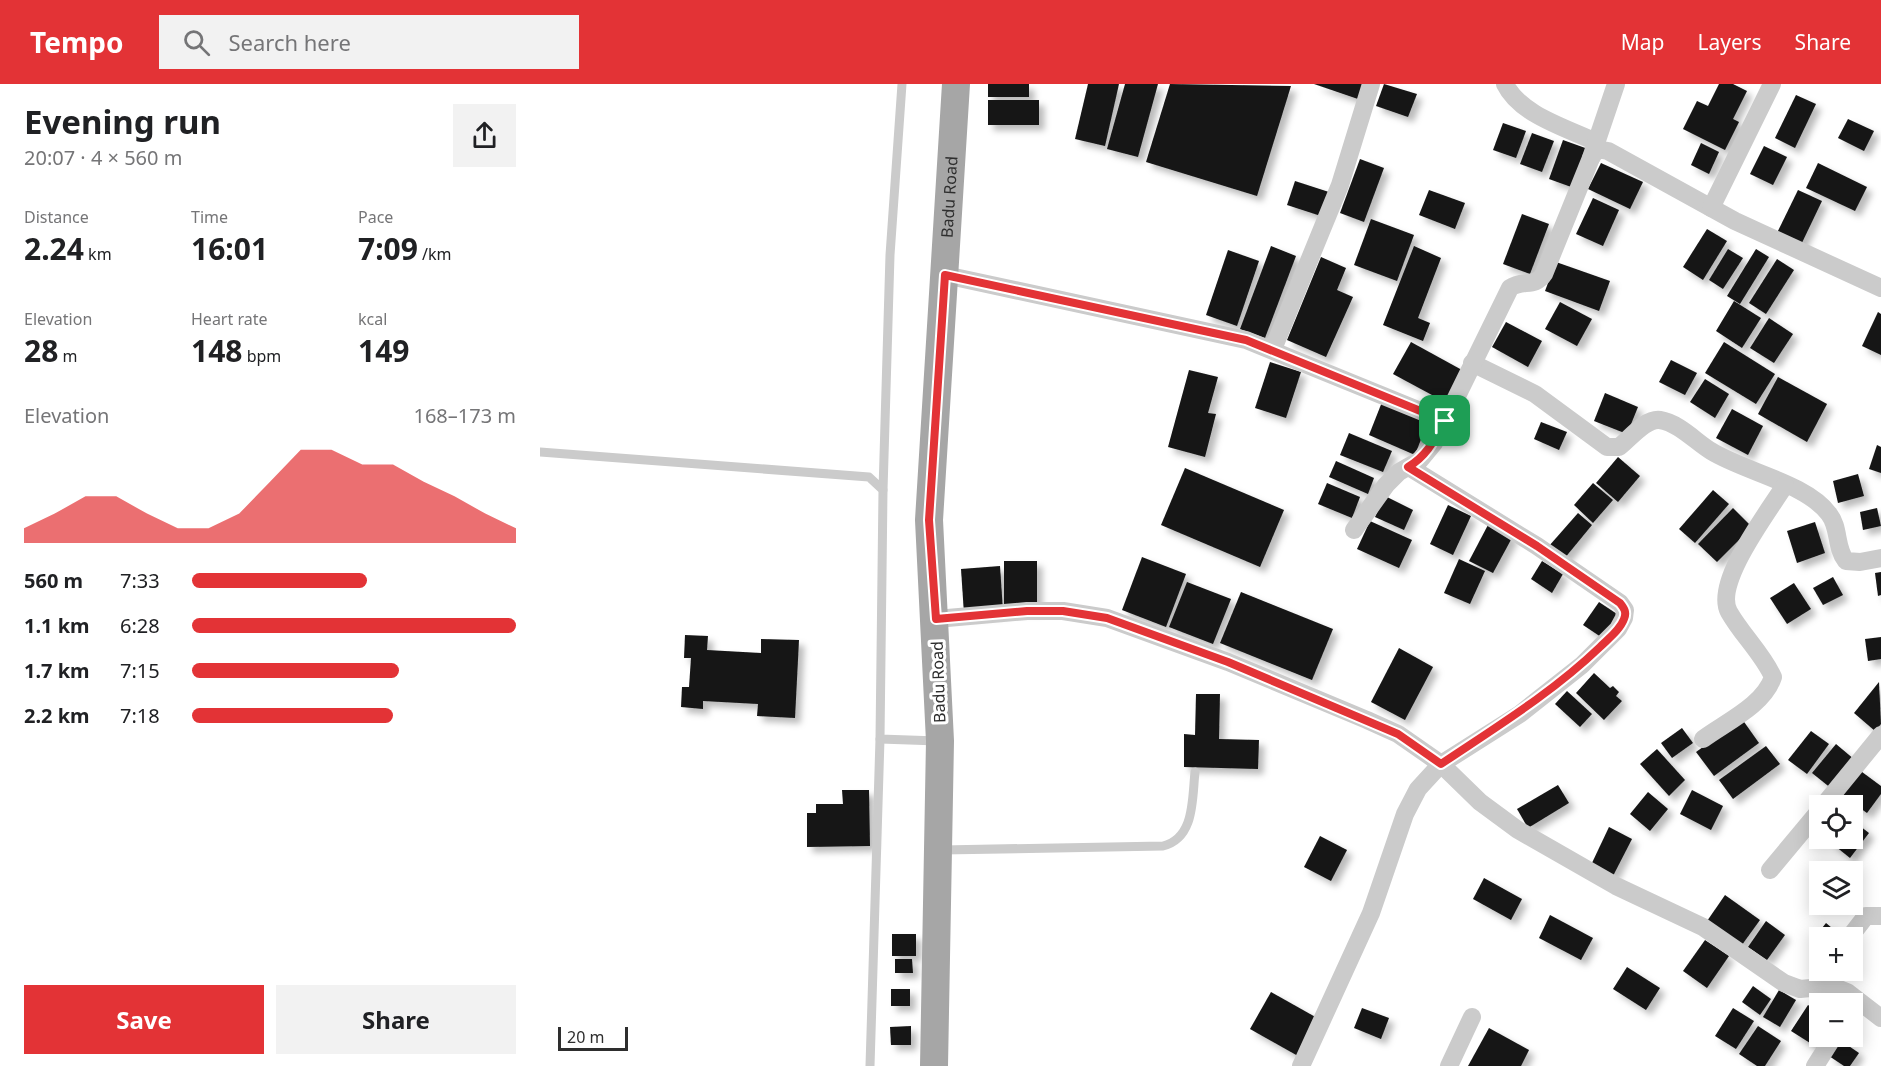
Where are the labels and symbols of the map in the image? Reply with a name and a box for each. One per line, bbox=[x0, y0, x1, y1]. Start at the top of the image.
street label: Badu Road bbox=[935, 155, 963, 238]
pin bbox=[1419, 395, 1470, 446]
street label: Badu Road bbox=[926, 641, 950, 723]
scale bar bbox=[558, 1024, 628, 1052]

